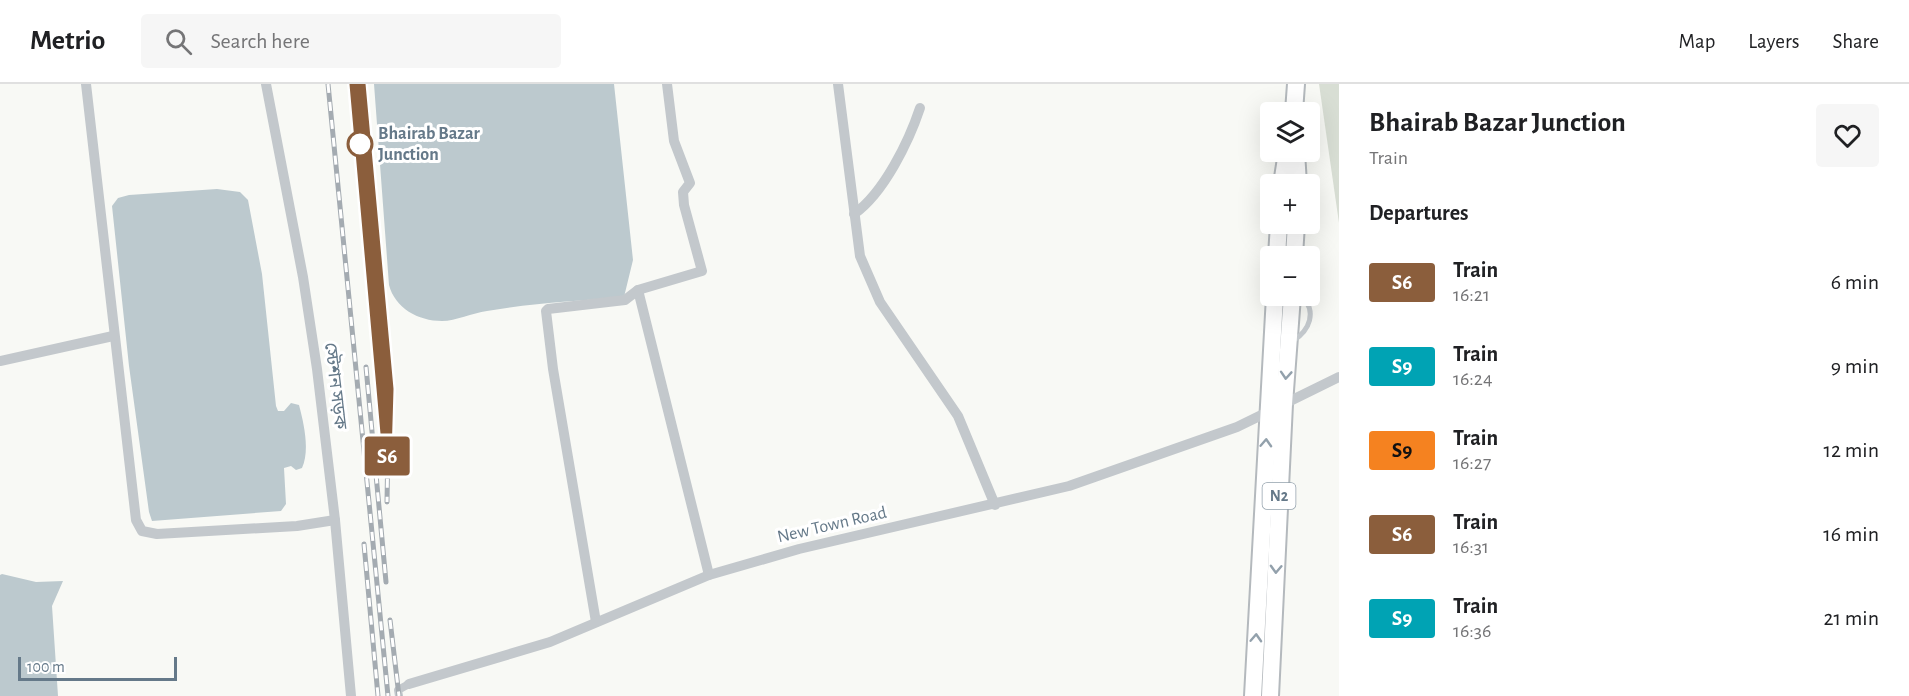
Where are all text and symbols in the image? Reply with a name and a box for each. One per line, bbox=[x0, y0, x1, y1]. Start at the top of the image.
search box bbox=[141, 14, 561, 68]
icon: search bbox=[162, 25, 195, 58]
text: Metrio bbox=[30, 27, 105, 55]
text: Search here bbox=[210, 30, 310, 52]
text: Map bbox=[1679, 31, 1715, 52]
text: Layers bbox=[1748, 31, 1799, 52]
text: Share bbox=[1832, 31, 1879, 52]
map controls bbox=[1260, 102, 1320, 306]
button: layers bbox=[1260, 102, 1320, 162]
button: heart bbox=[1816, 104, 1879, 167]
text: Bhairab Bazar Junction bbox=[1369, 109, 1626, 137]
place label: Bhairab Bazar Junction bbox=[378, 125, 481, 164]
marker: Bhairab Bazar Junction bbox=[347, 131, 373, 157]
text: Train bbox=[1369, 148, 1408, 168]
button: + bbox=[1260, 174, 1320, 234]
text: Departures bbox=[1369, 202, 1469, 224]
button: − bbox=[1260, 246, 1320, 306]
text: Train bbox=[1453, 259, 1498, 281]
text: 6 min bbox=[1831, 271, 1879, 293]
text: S6 bbox=[1392, 272, 1412, 293]
text: 16:21 bbox=[1453, 285, 1490, 305]
street label: স্টেশন সড়ক bbox=[321, 341, 351, 431]
text: Train bbox=[1453, 343, 1498, 365]
text: 9 min bbox=[1831, 355, 1879, 377]
text: S9 bbox=[1392, 356, 1412, 377]
text: 16:24 bbox=[1453, 369, 1493, 389]
one-way arrow bbox=[1280, 370, 1293, 379]
text: Train bbox=[1453, 427, 1498, 449]
line badge: S6 bbox=[360, 436, 414, 476]
one-way arrow bbox=[1259, 438, 1272, 447]
text: 12 min bbox=[1824, 439, 1879, 461]
text: S9 bbox=[1392, 440, 1412, 461]
text: S6 bbox=[377, 446, 397, 467]
text: 16:27 bbox=[1453, 453, 1491, 473]
road number: N2 bbox=[1262, 483, 1296, 509]
street label: New Town Road bbox=[776, 504, 888, 546]
text: Train bbox=[1453, 511, 1498, 533]
text: 16 min bbox=[1823, 523, 1879, 545]
text: S6 bbox=[1392, 524, 1412, 545]
text: 16:31 bbox=[1453, 537, 1489, 557]
one-way arrow bbox=[1269, 565, 1282, 574]
text: Train bbox=[1453, 595, 1498, 617]
text: 21 min bbox=[1824, 607, 1879, 629]
text: S9 bbox=[1392, 608, 1412, 629]
text: 16:36 bbox=[1453, 621, 1492, 641]
one-way arrow bbox=[1250, 633, 1263, 642]
scale bar bbox=[18, 654, 177, 682]
text: 100 m bbox=[27, 659, 65, 675]

